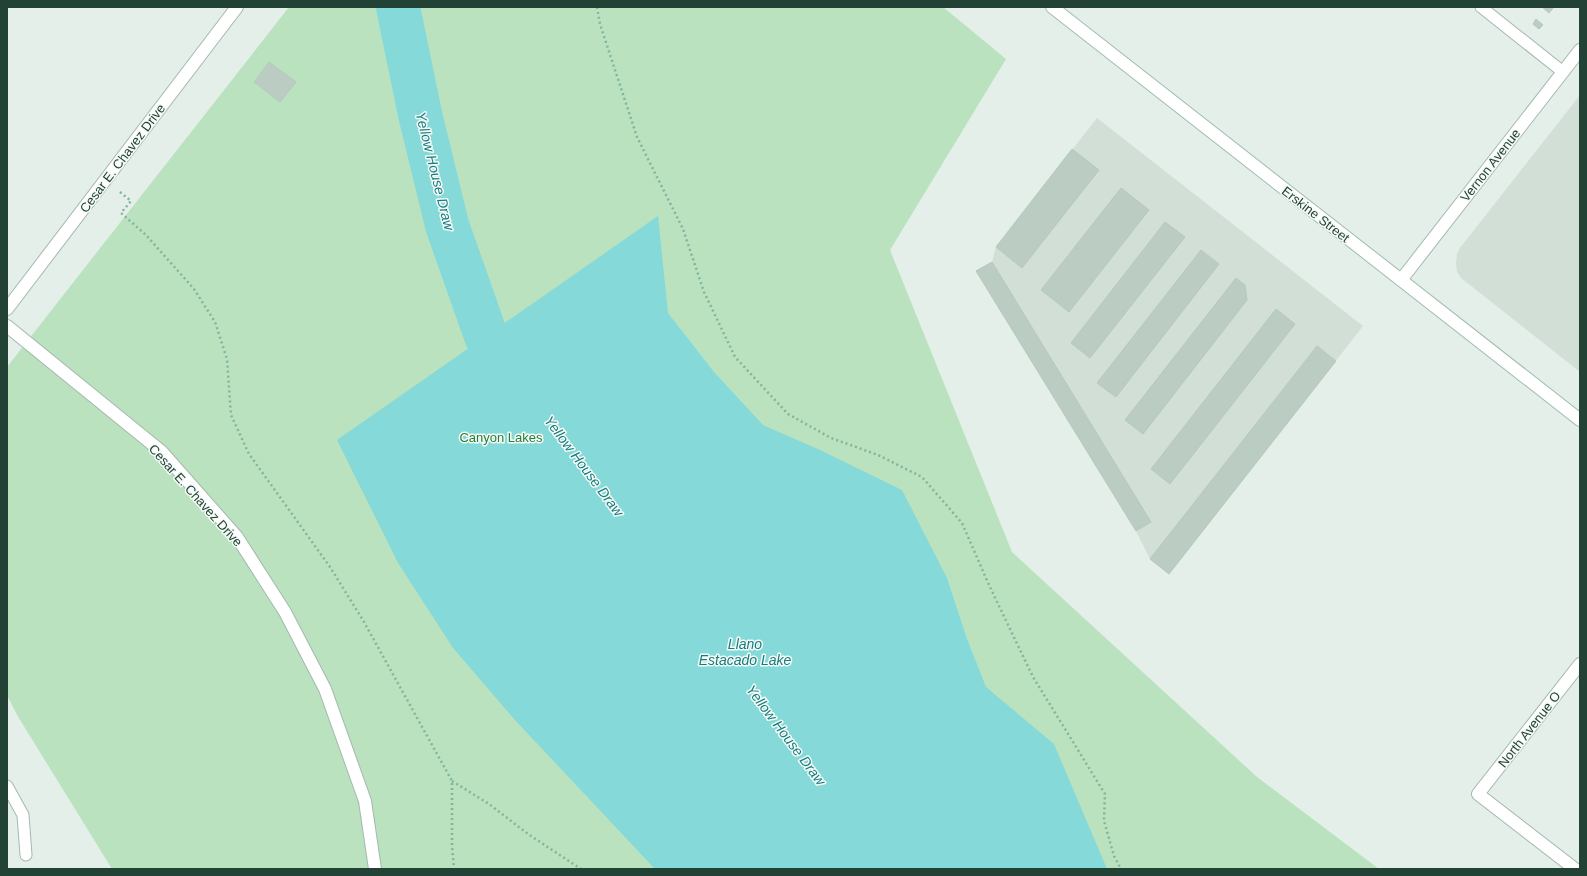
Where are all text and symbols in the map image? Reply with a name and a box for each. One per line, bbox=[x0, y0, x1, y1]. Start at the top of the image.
street label: Cesar E. Chavez Drive bbox=[77, 101, 168, 216]
water label: Yellow House Draw bbox=[413, 110, 458, 233]
street label: Vernon Avenue bbox=[1457, 126, 1523, 205]
street label: Erskine Street bbox=[1279, 183, 1353, 246]
water label: Yellow House Draw bbox=[541, 413, 627, 520]
park label: Canyon Lakes bbox=[459, 430, 543, 445]
street label: Cesar E. Chavez Drive bbox=[146, 441, 245, 549]
water label: Llano Estacado Lake bbox=[699, 636, 792, 668]
water label: Yellow House Draw bbox=[743, 682, 829, 789]
street label: North Avenue O bbox=[1495, 688, 1564, 770]

